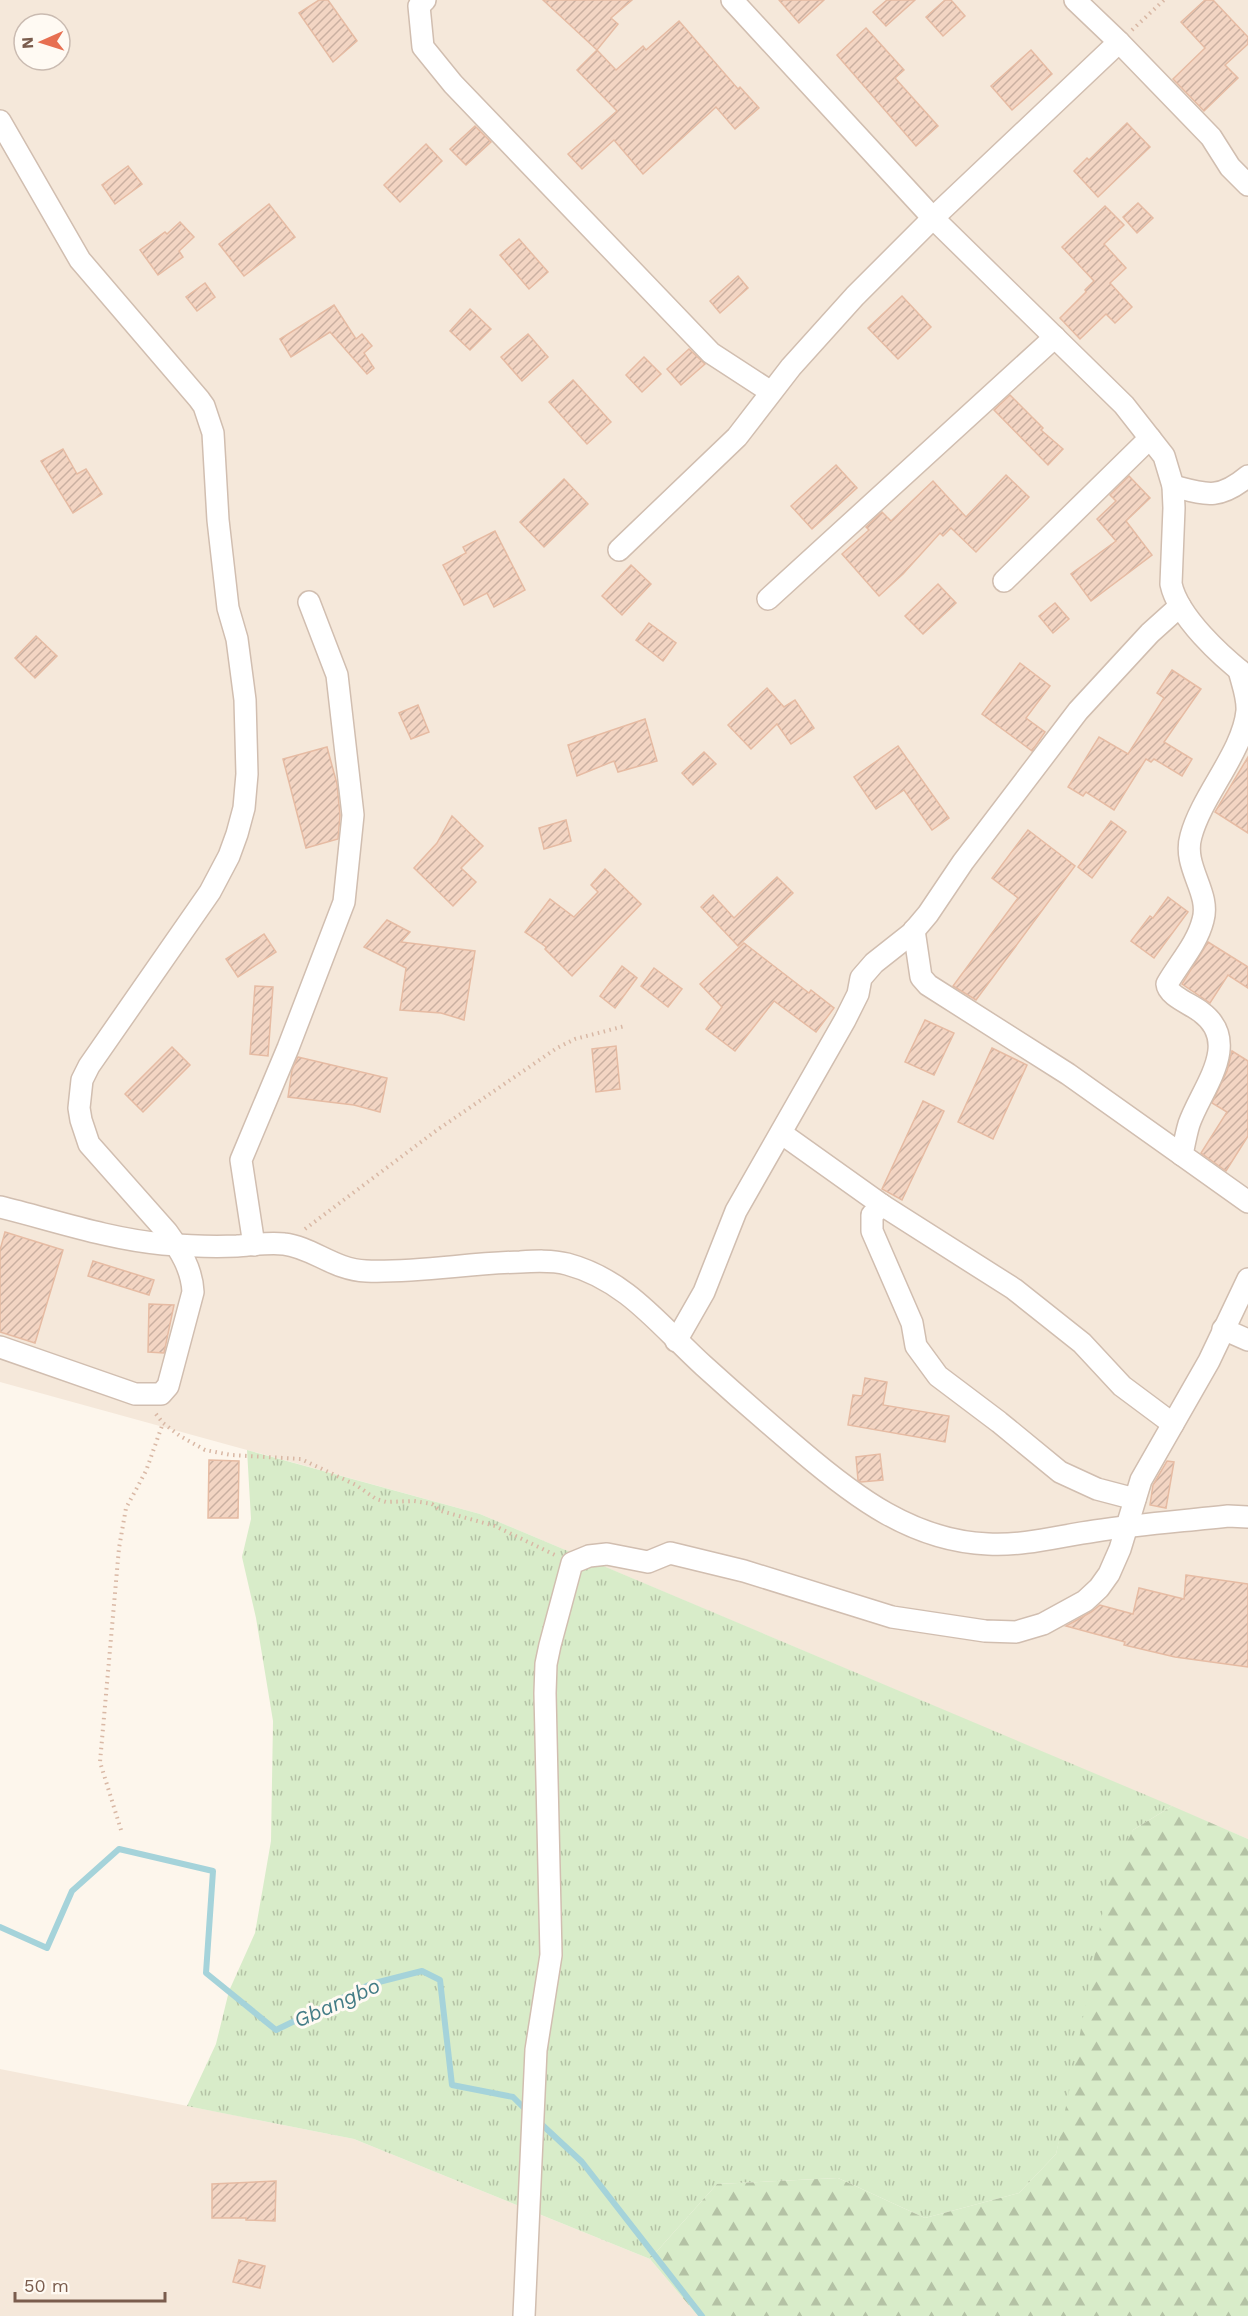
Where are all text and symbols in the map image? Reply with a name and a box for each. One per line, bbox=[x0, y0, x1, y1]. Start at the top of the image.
north arrow bbox=[12, 12, 72, 72]
text: N bbox=[18, 36, 37, 49]
water label: Gbangbo bbox=[290, 1972, 384, 2033]
scale bar bbox=[15, 2265, 165, 2303]
text: 50 m bbox=[24, 2275, 69, 2296]

